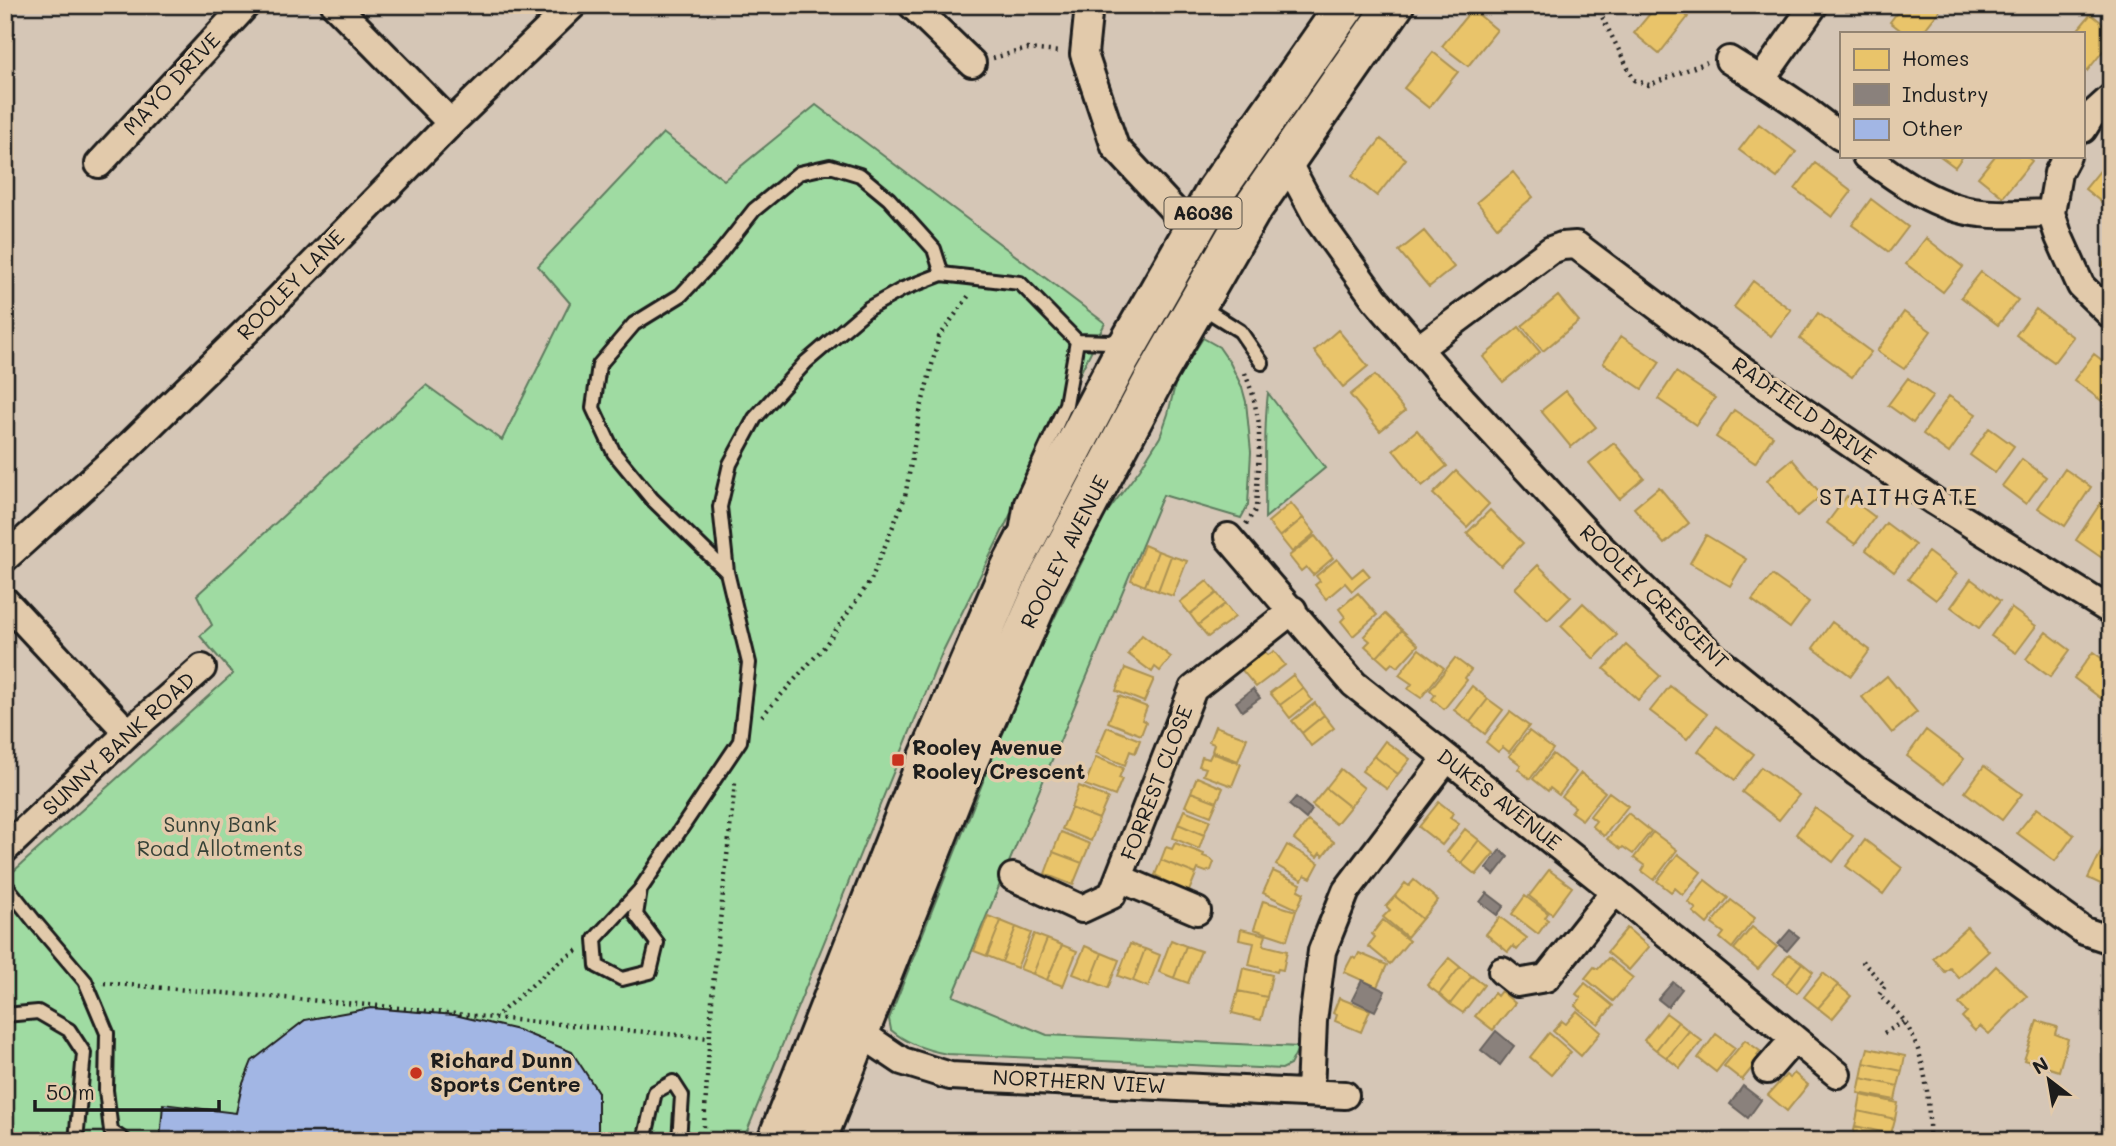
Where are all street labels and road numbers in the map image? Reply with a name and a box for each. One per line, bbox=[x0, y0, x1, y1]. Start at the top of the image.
street label: MAYO DRIVE bbox=[116, 26, 225, 140]
road number: A6036 bbox=[1164, 197, 1242, 228]
street label: ROOLEY LANE bbox=[230, 223, 349, 345]
street label: RADFIELD DRIVE bbox=[1727, 350, 1882, 470]
street label: ROOLEY AVENUE bbox=[1013, 470, 1114, 633]
street label: ROOLEY CRESCENT bbox=[1575, 518, 1735, 674]
street label: SUNNY BANK ROAD bbox=[36, 665, 200, 821]
street label: FORREST CLOSE bbox=[1114, 701, 1198, 864]
street label: DUKES AVENUE bbox=[1432, 742, 1567, 856]
street label: NORTHERN VIEW bbox=[992, 1062, 1166, 1099]

